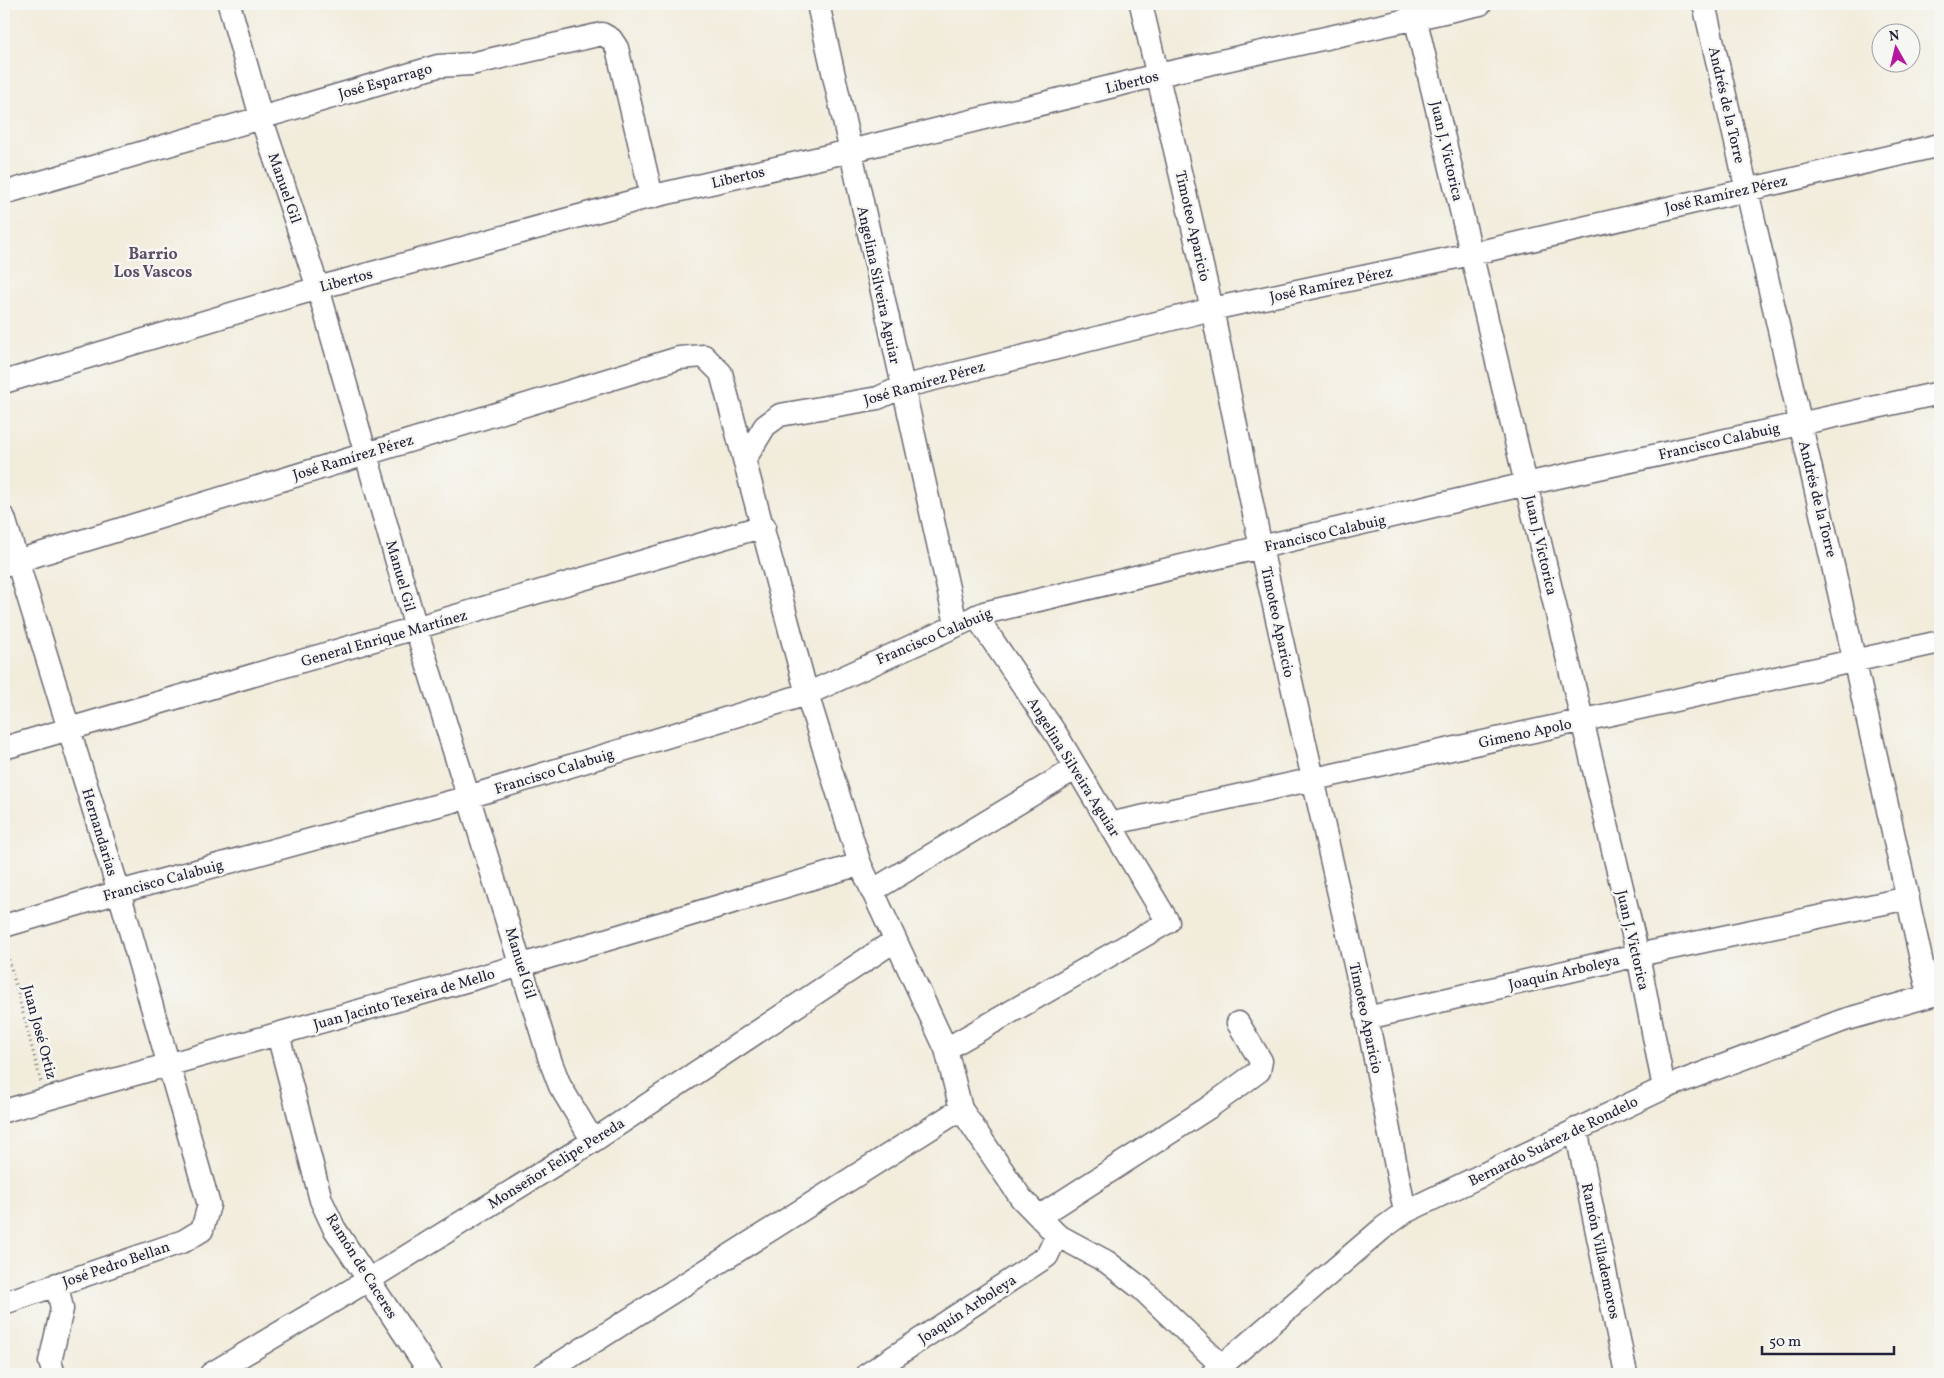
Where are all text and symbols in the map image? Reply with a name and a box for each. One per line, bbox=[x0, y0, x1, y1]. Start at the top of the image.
north arrow bbox=[1872, 22, 1922, 72]
text: N bbox=[1888, 26, 1901, 47]
street label: Andrés de la Torre bbox=[1702, 45, 1749, 166]
street label: José Esparrago bbox=[336, 59, 435, 106]
street label: Libertos bbox=[1104, 67, 1161, 100]
street label: Juan J. Victorica bbox=[1424, 99, 1467, 204]
street label: Manuel Gil bbox=[262, 150, 305, 227]
street label: Libertos bbox=[710, 162, 767, 195]
street label: Timoteo Aparicio bbox=[1169, 169, 1214, 284]
street label: José Ramírez Pérez bbox=[1663, 171, 1790, 220]
street label: Angelina Silveira Aguiar bbox=[851, 204, 905, 366]
district label: Barrio Los Vascos bbox=[114, 244, 192, 284]
street label: José Ramírez Pérez bbox=[1268, 262, 1395, 309]
street label: Libertos bbox=[318, 264, 375, 299]
street label: José Ramírez Pérez bbox=[861, 357, 988, 412]
street label: Francisco Calabuig bbox=[1657, 418, 1782, 467]
street label: José Ramírez Pérez bbox=[290, 430, 416, 487]
street label: Andrés de la Torre bbox=[1792, 439, 1841, 560]
street label: Juan J. Victorica bbox=[1518, 493, 1561, 598]
street label: Francisco Calabuig bbox=[1263, 510, 1388, 559]
street label: Manuel Gil bbox=[379, 538, 420, 615]
street label: Timoteo Aparicio bbox=[1255, 565, 1299, 680]
street label: Francisco Calabuig bbox=[873, 603, 996, 671]
street label: General Enrique Martínez bbox=[299, 606, 470, 673]
street label: Angelina Silveira Aguiar bbox=[1021, 694, 1124, 842]
street label: Gimeno Apolo bbox=[1477, 714, 1574, 755]
street label: Francisco Calabuig bbox=[492, 744, 617, 801]
street label: Hernandarias bbox=[75, 786, 122, 879]
street label: Francisco Calabuig bbox=[101, 855, 226, 908]
street label: Juan J. Victorica bbox=[1610, 888, 1653, 993]
street label: Manuel Gil bbox=[499, 925, 540, 1002]
street label: Joaquín Arboleya bbox=[1507, 950, 1622, 996]
street label: Timoteo Aparicio bbox=[1343, 961, 1387, 1076]
street label: Juan Jacinto Texeira de Mello bbox=[311, 964, 498, 1036]
street label: Juan José Ortiz bbox=[16, 983, 61, 1082]
street label: Bernardo Suárez de Rondelo bbox=[1465, 1092, 1642, 1193]
street label: Monseñor Felipe Pereda bbox=[484, 1114, 629, 1215]
street label: Ramón Villademoros bbox=[1575, 1181, 1624, 1321]
street label: Ramón de Caceres bbox=[320, 1210, 402, 1323]
street label: José Pedro Bellan bbox=[60, 1237, 173, 1294]
street label: Joaquín Arboleya bbox=[915, 1271, 1021, 1350]
scale bar bbox=[1762, 1323, 1894, 1355]
text: 50 m bbox=[1769, 1332, 1801, 1353]

